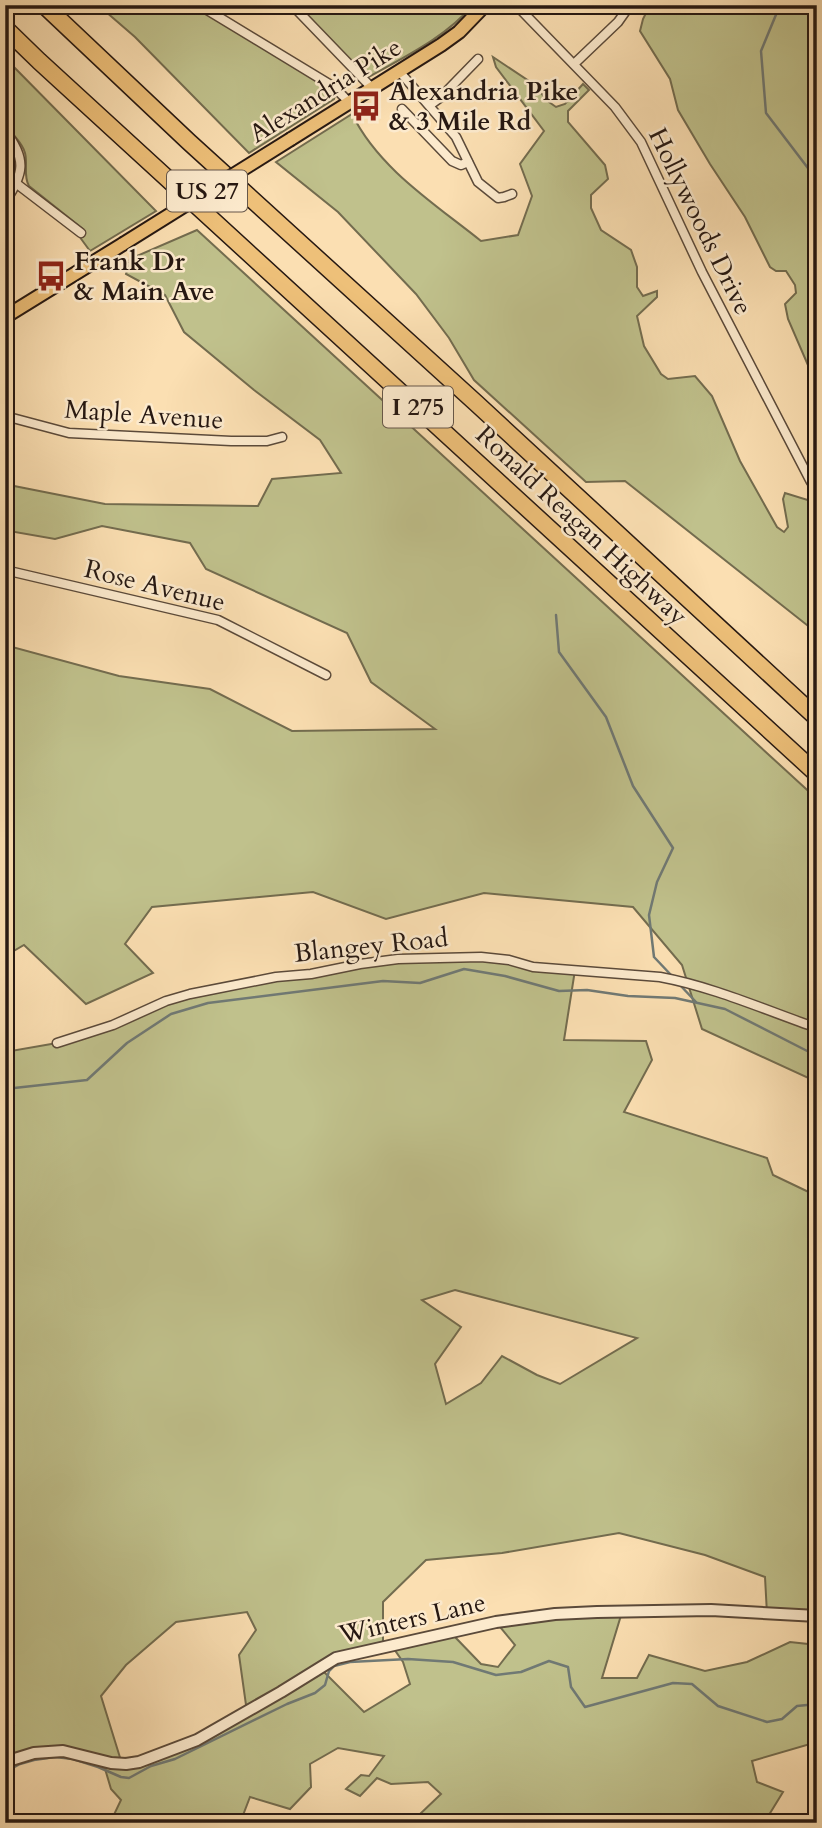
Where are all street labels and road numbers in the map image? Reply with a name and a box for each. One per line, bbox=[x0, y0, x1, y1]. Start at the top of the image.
street label: Alexandria Pike bbox=[243, 30, 408, 151]
street label: Hollywoods Drive bbox=[640, 122, 761, 321]
road number: US 27 bbox=[167, 170, 247, 211]
road number: I 275 bbox=[383, 386, 453, 428]
street label: Maple Avenue bbox=[63, 391, 225, 438]
street label: Ronald Reagan Highway bbox=[468, 418, 695, 633]
street label: Rose Avenue bbox=[81, 551, 229, 620]
street label: Blangey Road bbox=[292, 920, 450, 971]
street label: Winters Lane bbox=[334, 1585, 489, 1653]

